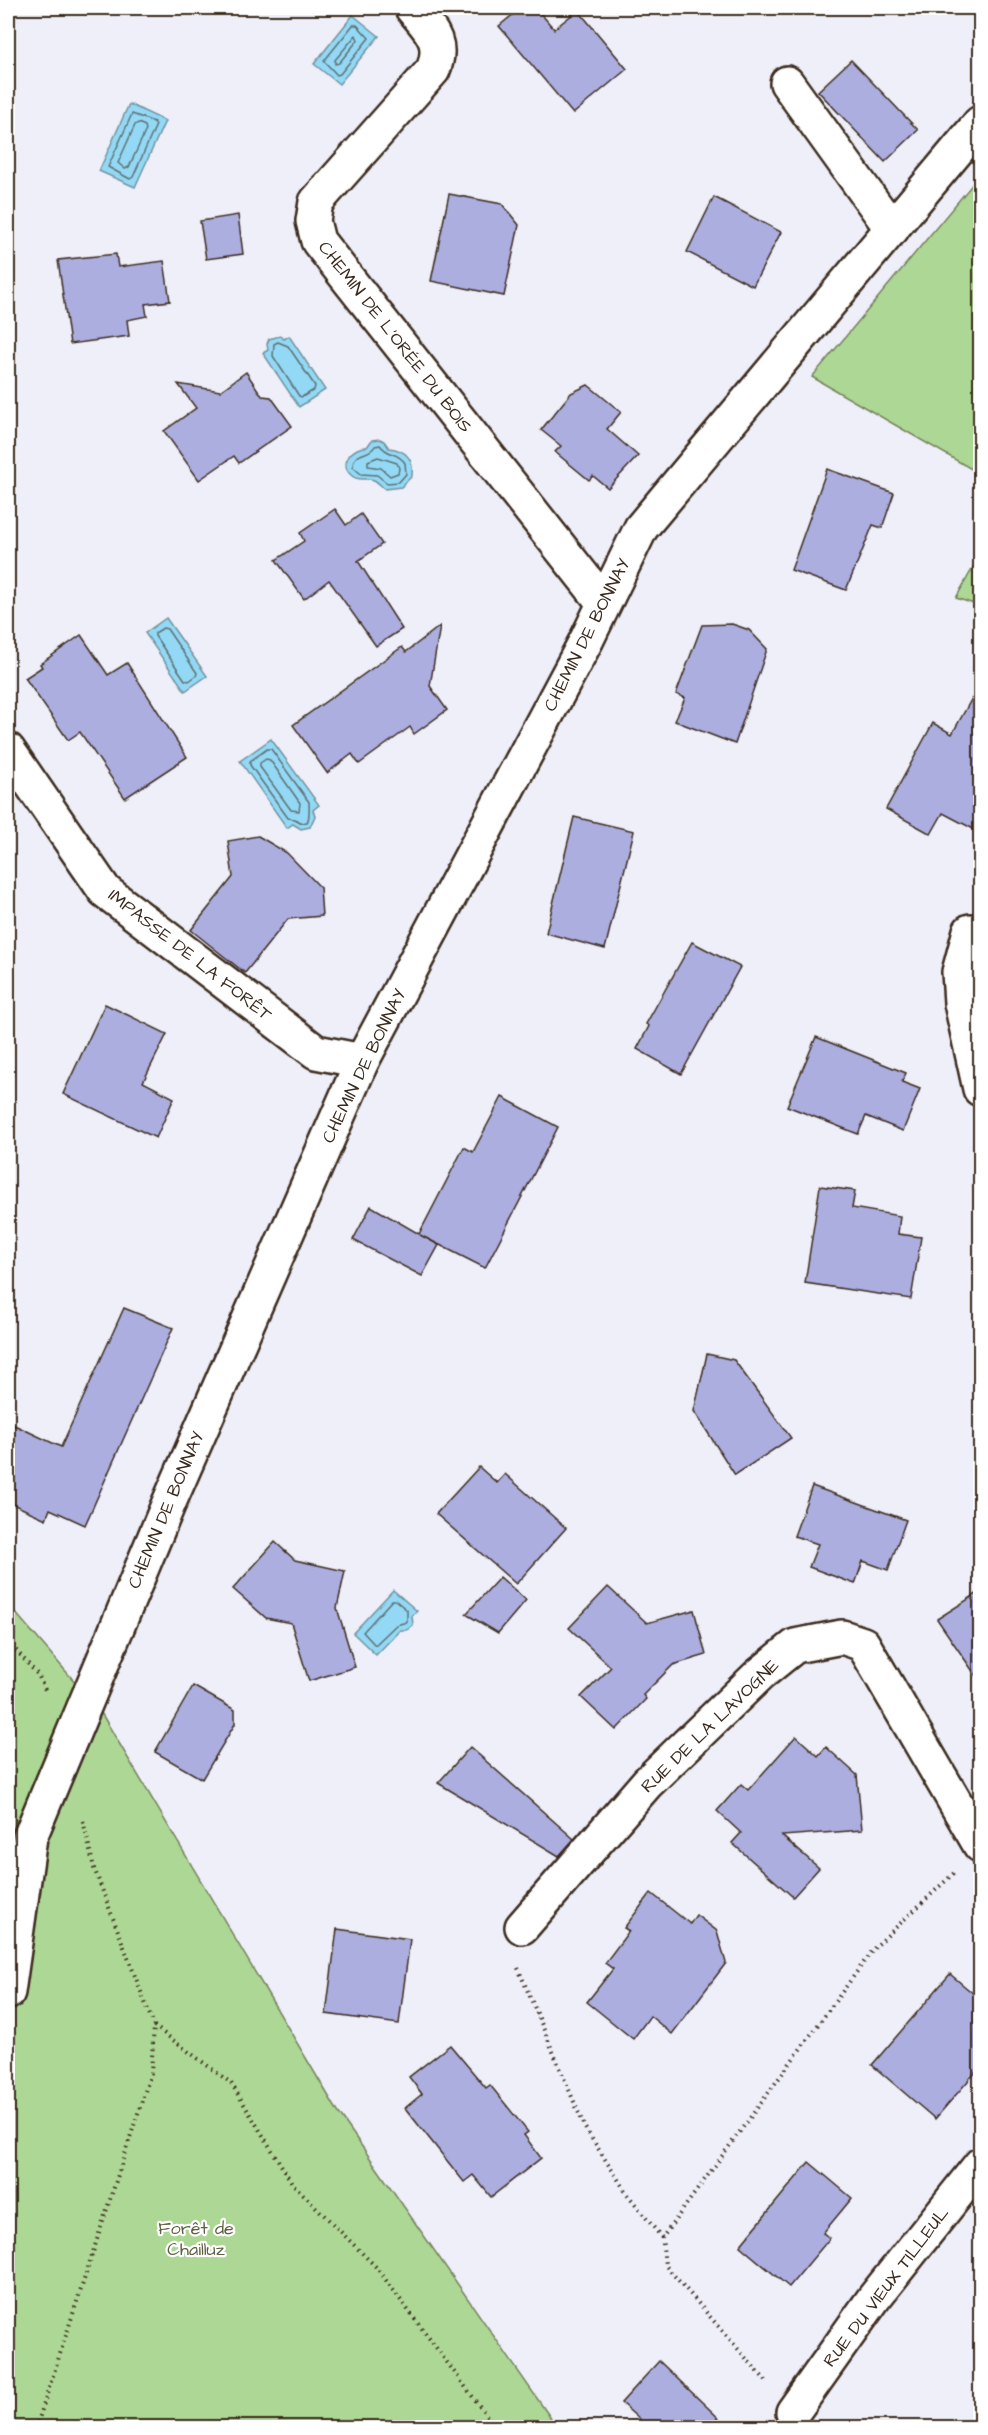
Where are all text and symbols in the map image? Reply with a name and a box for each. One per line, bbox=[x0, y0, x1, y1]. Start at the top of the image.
street label: CHEMIN DE L’ORÉE DU BOIS bbox=[312, 236, 478, 438]
street label: CHEMIN DE BONNAY bbox=[538, 554, 637, 716]
street label: IMPASSE DE LA FORÊT bbox=[103, 883, 278, 1027]
street label: CHEMIN DE BONNAY bbox=[316, 984, 412, 1147]
street label: CHEMIN DE BONNAY bbox=[122, 1427, 211, 1592]
street label: RUE DE LA LAVOGNE bbox=[635, 1653, 785, 1799]
street label: RUE DU VIEUX TILLEUL bbox=[817, 2201, 955, 2372]
park label: Forêt de Chailluz bbox=[158, 2216, 234, 2262]

